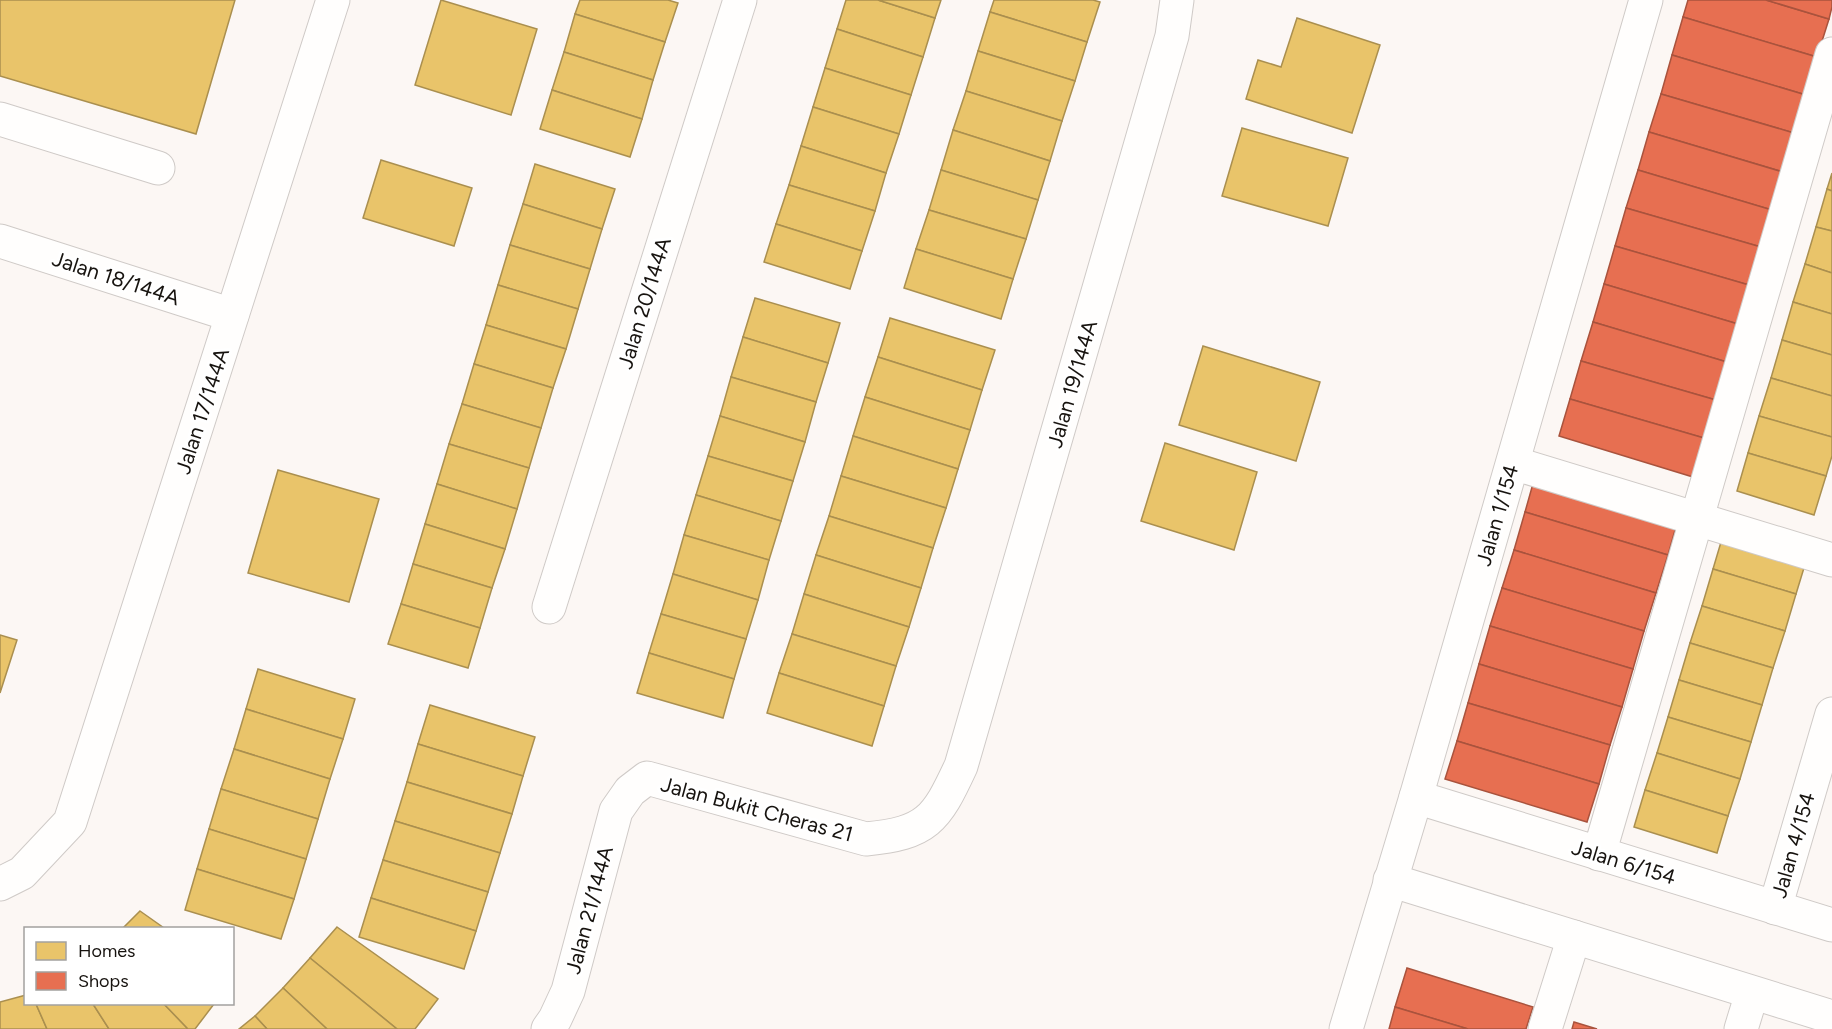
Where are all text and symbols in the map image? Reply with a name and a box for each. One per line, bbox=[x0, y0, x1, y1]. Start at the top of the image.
street label: Jalan 20/144A bbox=[612, 234, 676, 372]
street label: Jalan 18/144A bbox=[49, 246, 183, 310]
street label: Jalan 19/144A bbox=[1042, 317, 1102, 451]
street label: Jalan 17/144A bbox=[170, 345, 234, 477]
street label: Jalan 1/154 bbox=[1471, 461, 1523, 569]
street label: Jalan Bukit Cheras 21 bbox=[658, 771, 856, 847]
street label: Jalan 4/154 bbox=[1766, 789, 1820, 901]
street label: Jalan 6/154 bbox=[1569, 834, 1679, 890]
street label: Jalan 21/144A bbox=[560, 843, 618, 977]
legend bbox=[24, 927, 234, 1005]
text: Homes bbox=[78, 940, 136, 962]
text: Shops bbox=[78, 970, 129, 992]

